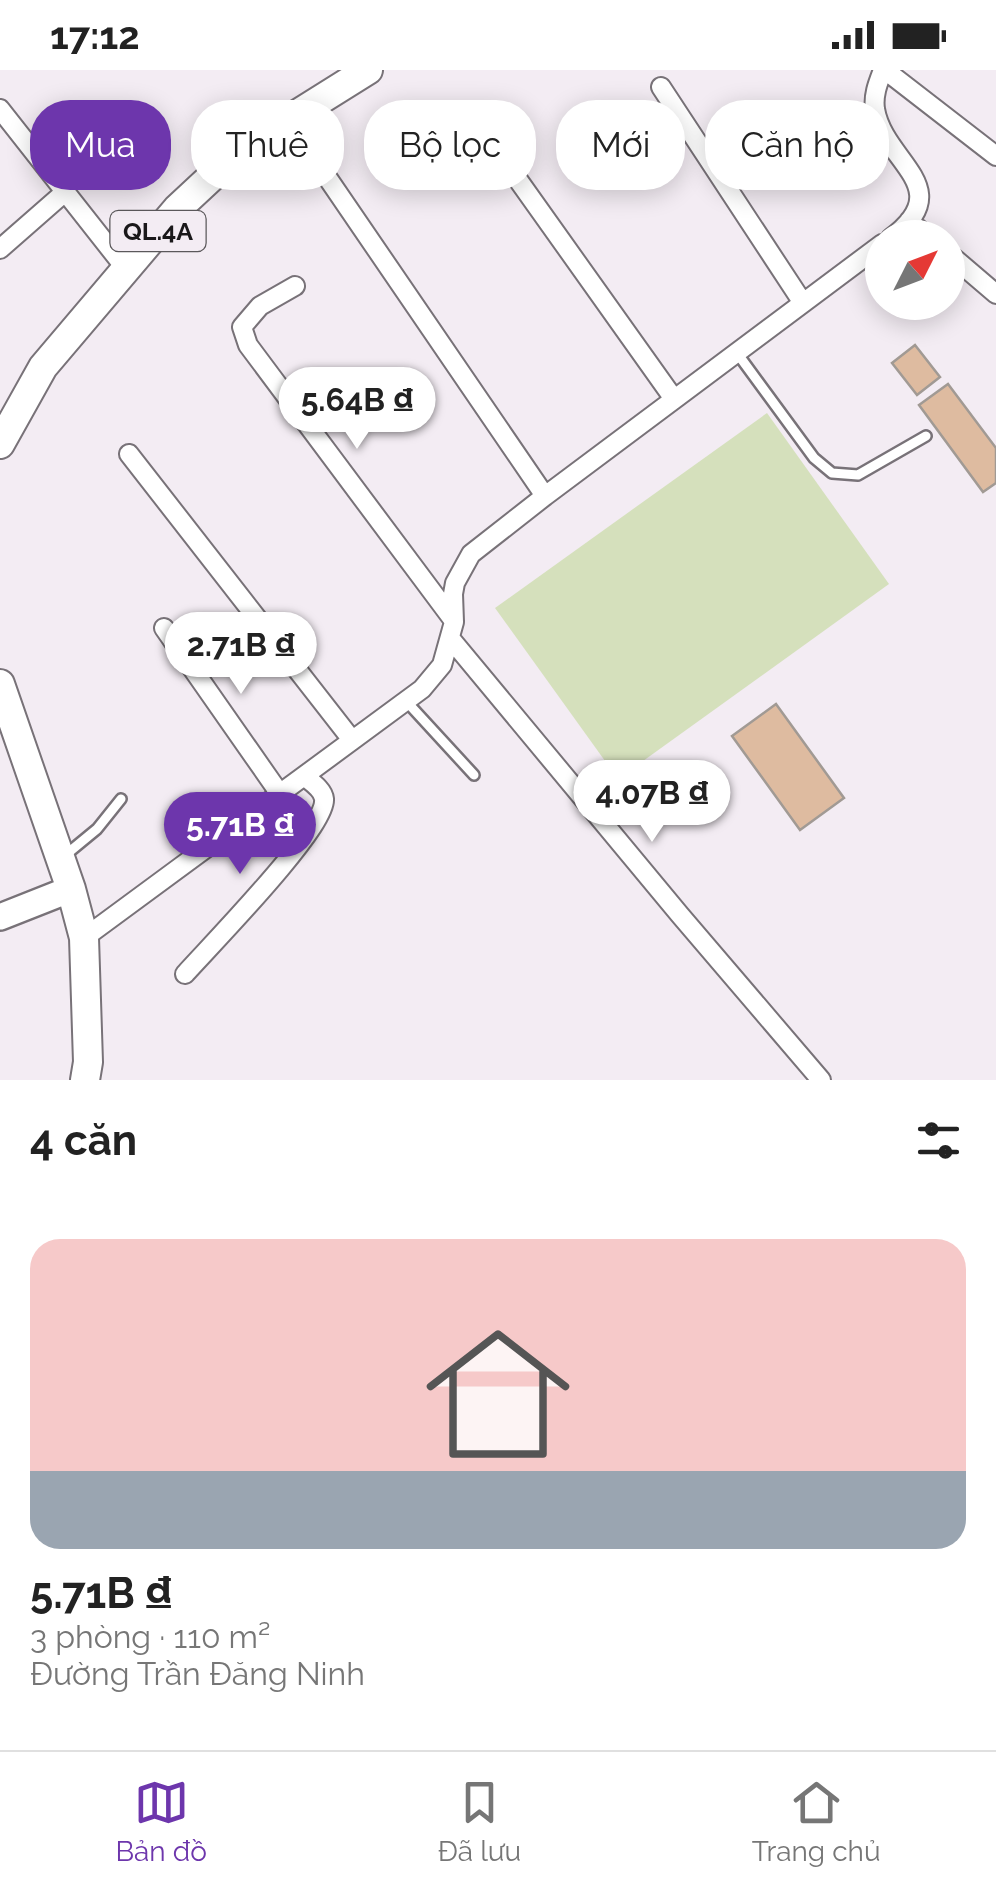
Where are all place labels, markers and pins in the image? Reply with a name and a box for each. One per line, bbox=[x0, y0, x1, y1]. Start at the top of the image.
pin: 5.64B ₫ bbox=[265, 367, 449, 452]
pin: 2.71B ₫ bbox=[149, 612, 333, 697]
pin: 4.07B ₫ bbox=[560, 760, 744, 845]
pin: 5.71B ₫ bbox=[148, 792, 332, 877]

